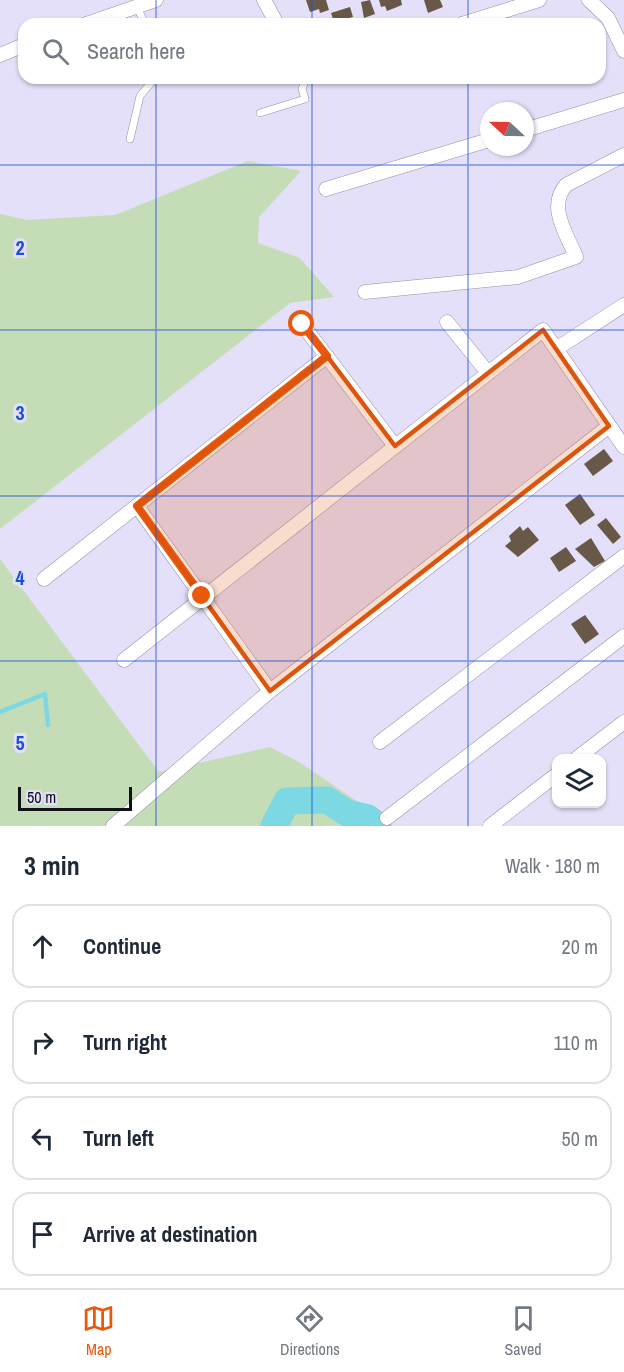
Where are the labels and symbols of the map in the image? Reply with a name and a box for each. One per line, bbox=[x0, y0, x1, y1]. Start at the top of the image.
north arrow bbox=[480, 102, 534, 156]
text: 2 bbox=[15, 234, 25, 261]
route start bbox=[288, 310, 314, 336]
text: 3 bbox=[15, 399, 25, 426]
text: 4 bbox=[15, 564, 25, 591]
route end bbox=[188, 582, 214, 608]
text: 5 bbox=[15, 729, 25, 756]
scale bar bbox=[18, 784, 132, 812]

